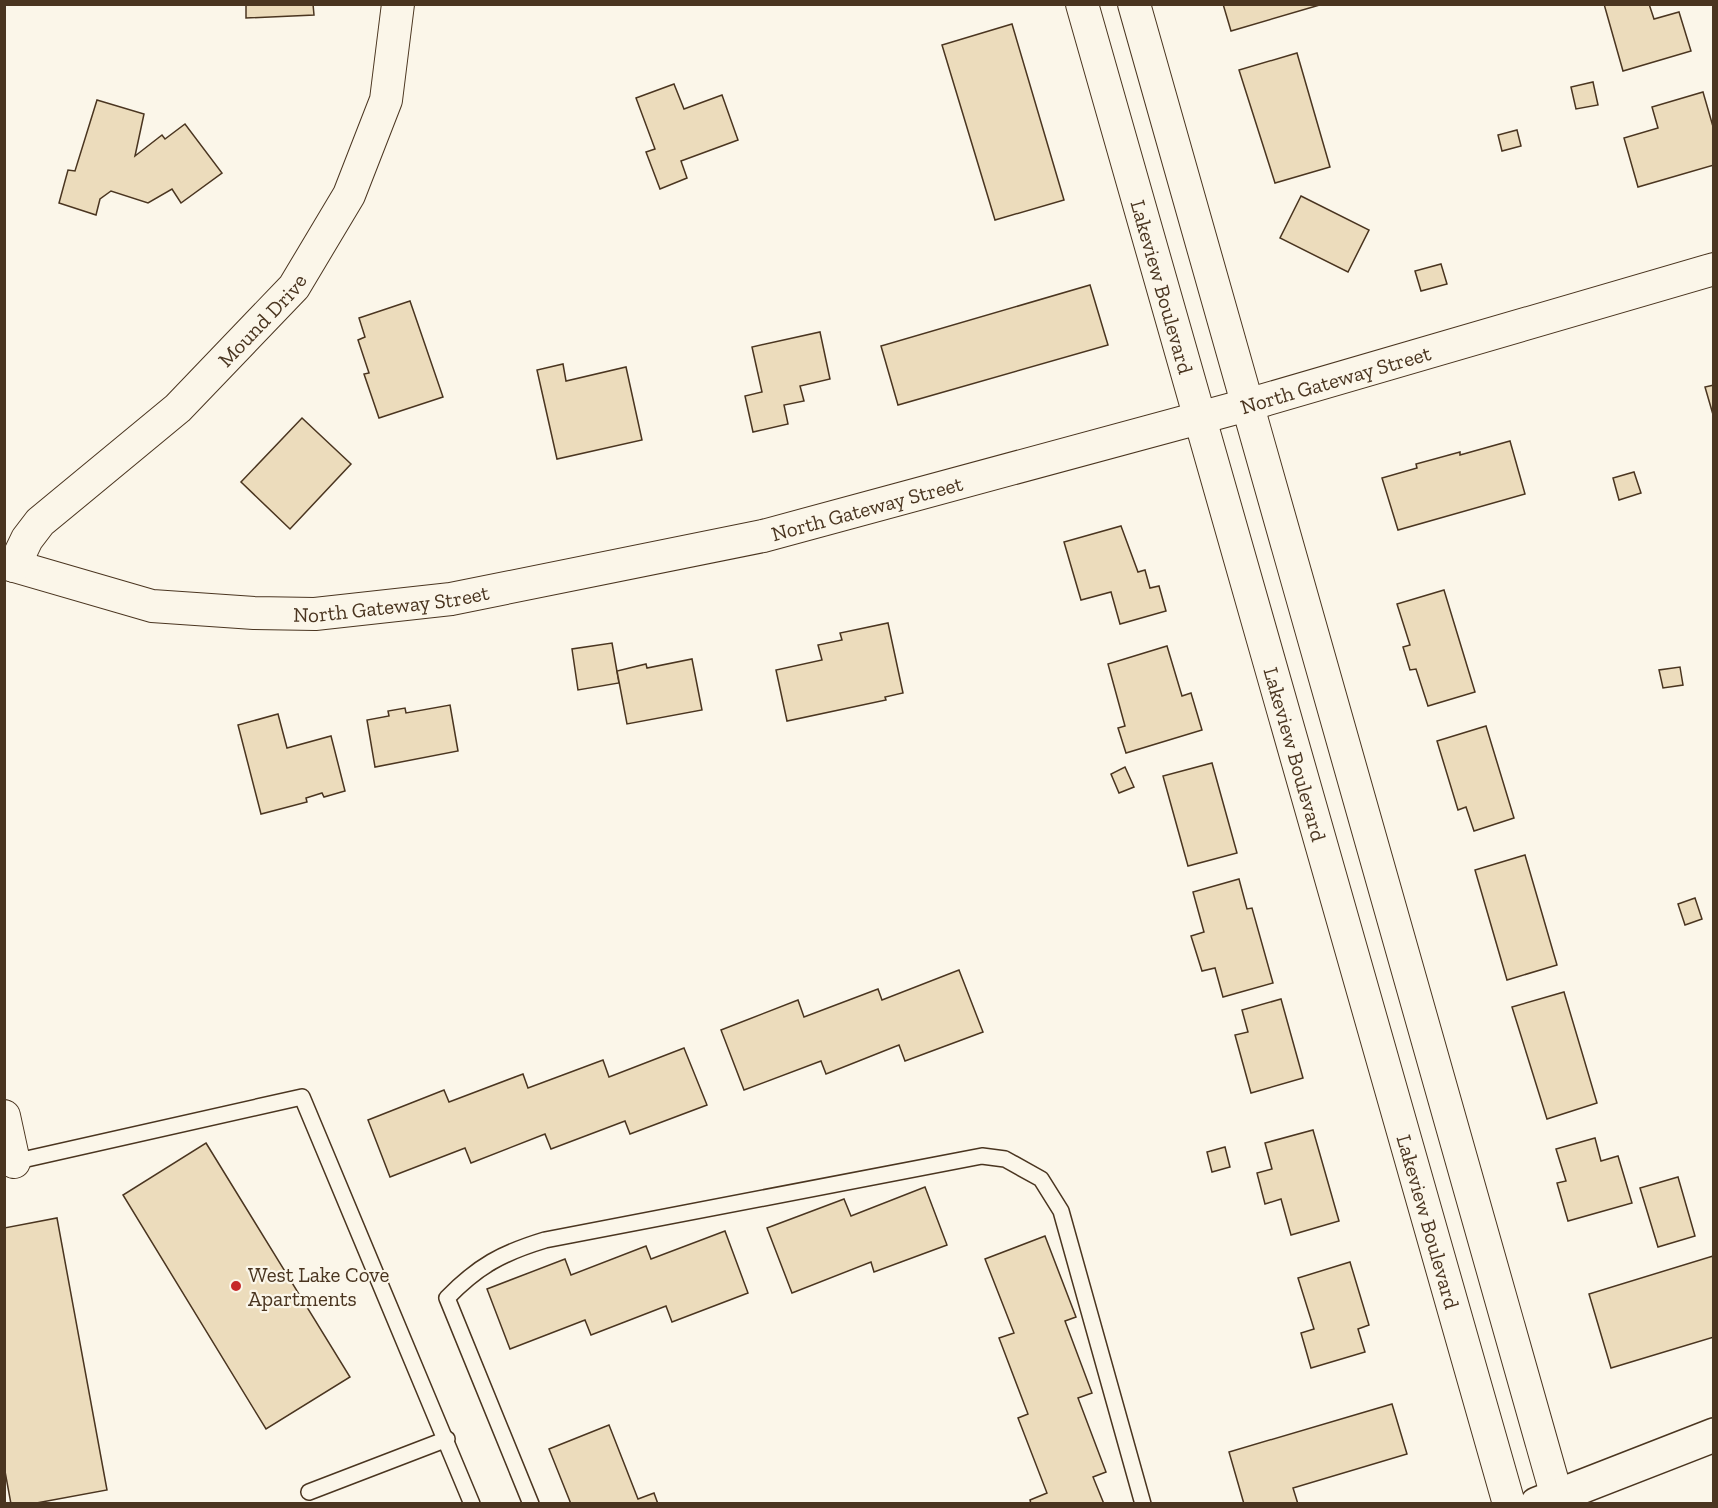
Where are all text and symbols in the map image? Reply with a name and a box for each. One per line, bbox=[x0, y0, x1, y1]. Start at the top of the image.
street label: Lakeview Boulevard bbox=[1126, 197, 1199, 377]
street label: Mound Drive bbox=[212, 269, 312, 372]
street label: North Gateway Street bbox=[1237, 340, 1434, 419]
street label: North Gateway Street bbox=[768, 470, 965, 546]
street label: North Gateway Street bbox=[293, 579, 491, 627]
street label: Lakeview Boulevard bbox=[1259, 664, 1332, 845]
street label: Lakeview Boulevard bbox=[1392, 1132, 1465, 1312]
place label: West Lake Cove Apartments bbox=[248, 1262, 389, 1311]
marker: West Lake Cove Apartments bbox=[229, 1279, 243, 1293]

